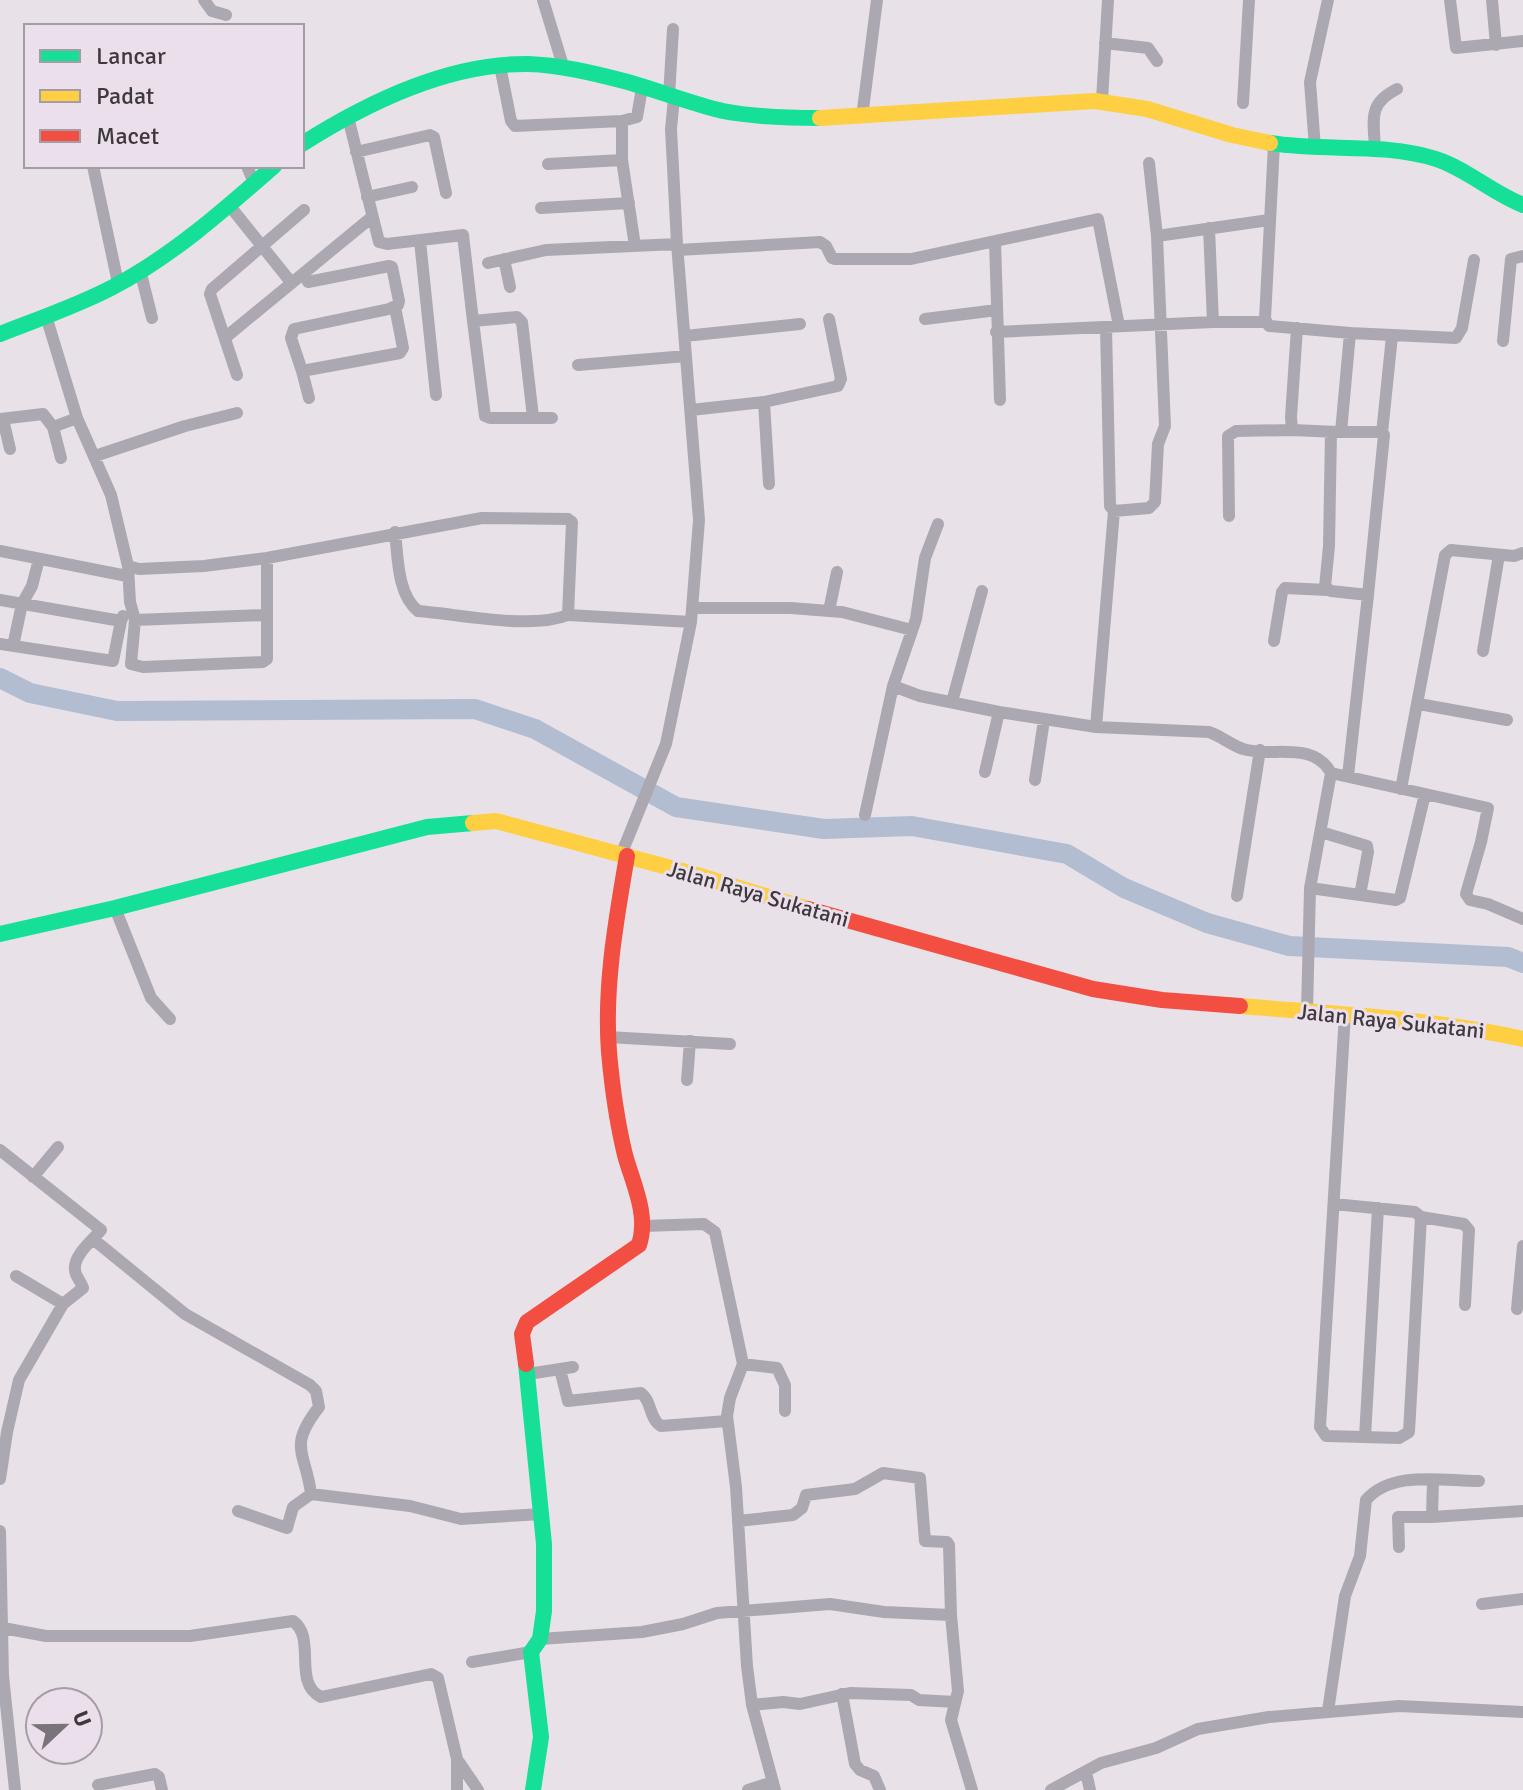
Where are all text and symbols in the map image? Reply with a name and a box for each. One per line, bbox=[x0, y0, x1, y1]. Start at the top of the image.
legend bbox=[24, 24, 304, 168]
text: Lancar bbox=[96, 41, 166, 71]
text: Padat bbox=[96, 81, 154, 111]
text: Macet bbox=[96, 121, 159, 151]
street label: Jalan Raya Sukatani bbox=[664, 855, 852, 933]
street label: Jalan Raya Sukatani bbox=[1296, 998, 1486, 1044]
north arrow bbox=[24, 1686, 104, 1766]
text: U bbox=[67, 1707, 97, 1731]

